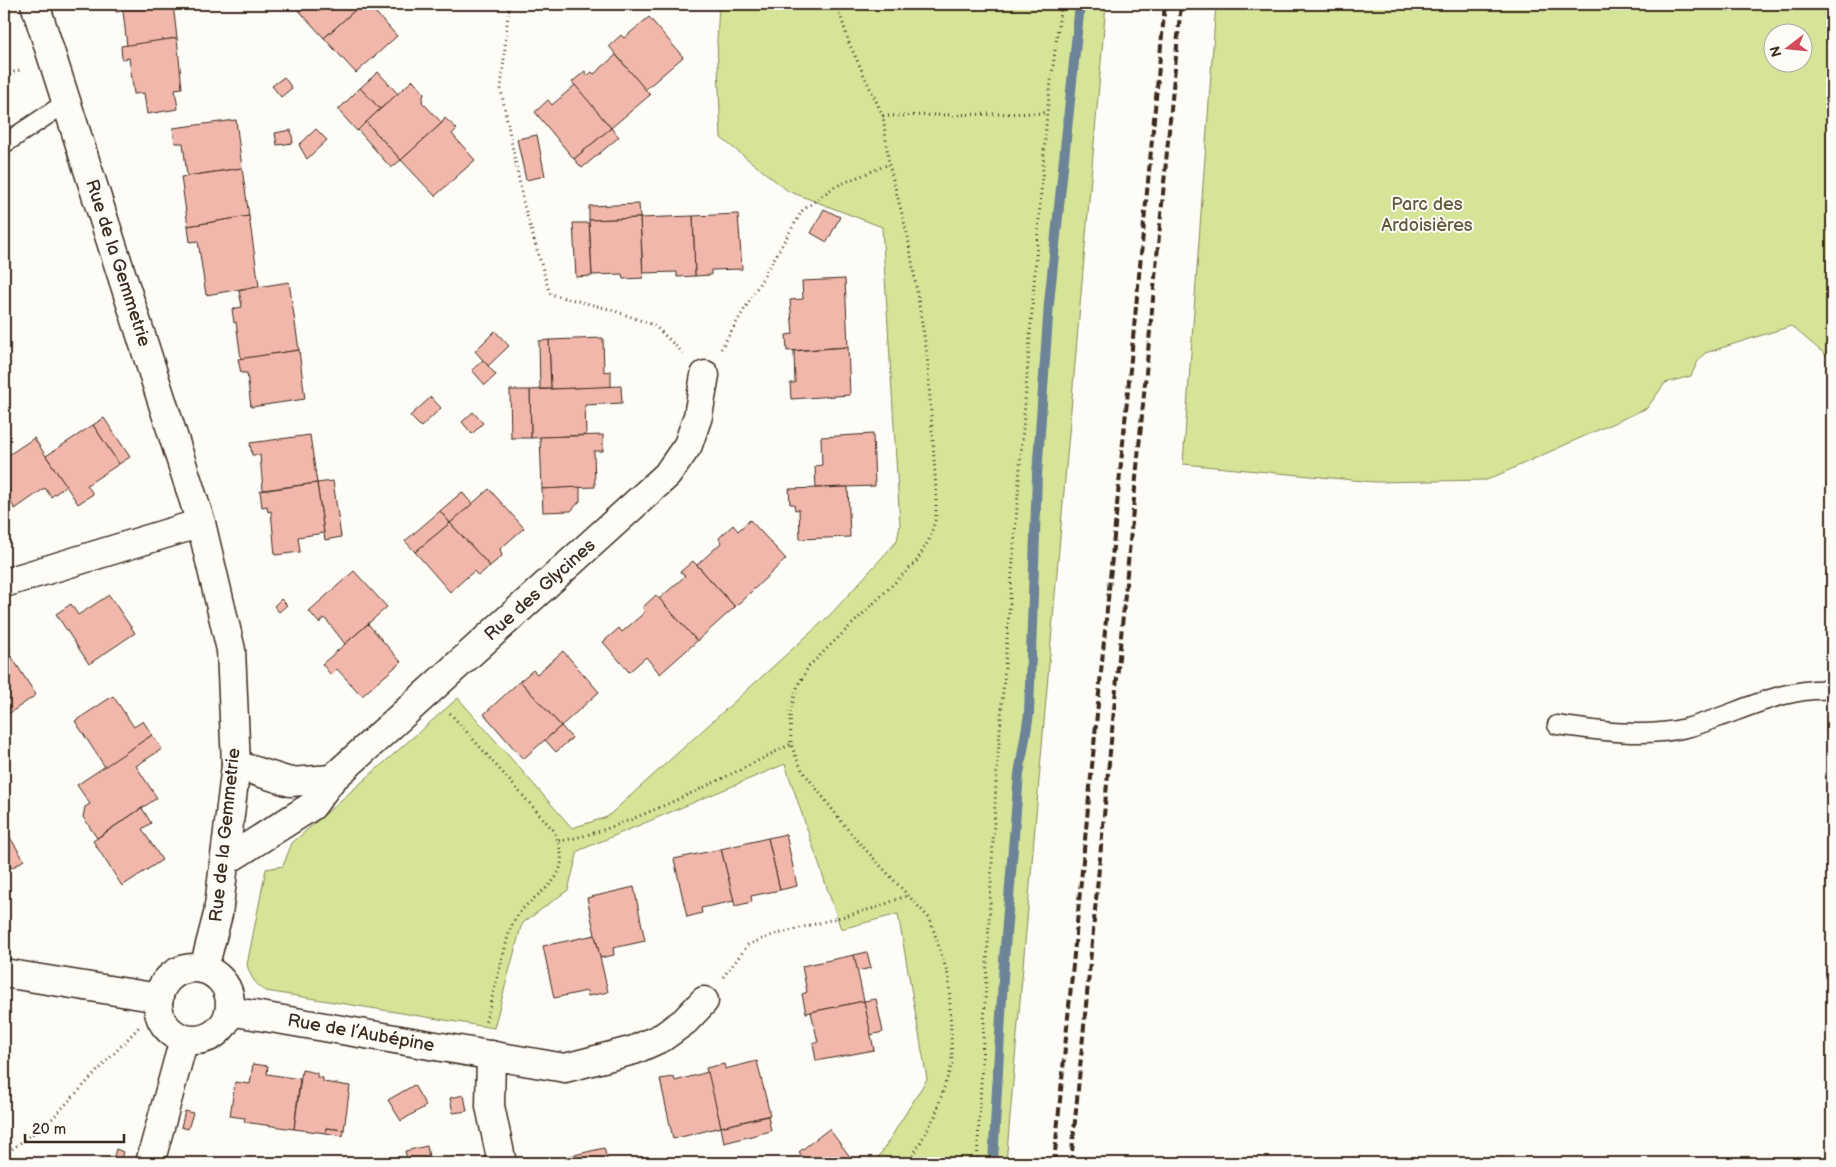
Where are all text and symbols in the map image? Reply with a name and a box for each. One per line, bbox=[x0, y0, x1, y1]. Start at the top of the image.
north arrow bbox=[1764, 22, 1814, 72]
text: N bbox=[1766, 44, 1786, 59]
street label: Rue de la Gemmetrie bbox=[81, 177, 155, 350]
park label: Parc des Ardoisières bbox=[1381, 194, 1473, 236]
street label: Rue des Glycines bbox=[480, 535, 600, 645]
street label: Rue de la Gemmetrie bbox=[205, 747, 245, 923]
street label: Rue de l’Aubépine bbox=[286, 1010, 436, 1056]
scale bar bbox=[25, 1112, 124, 1144]
text: 20 m bbox=[32, 1120, 66, 1139]

